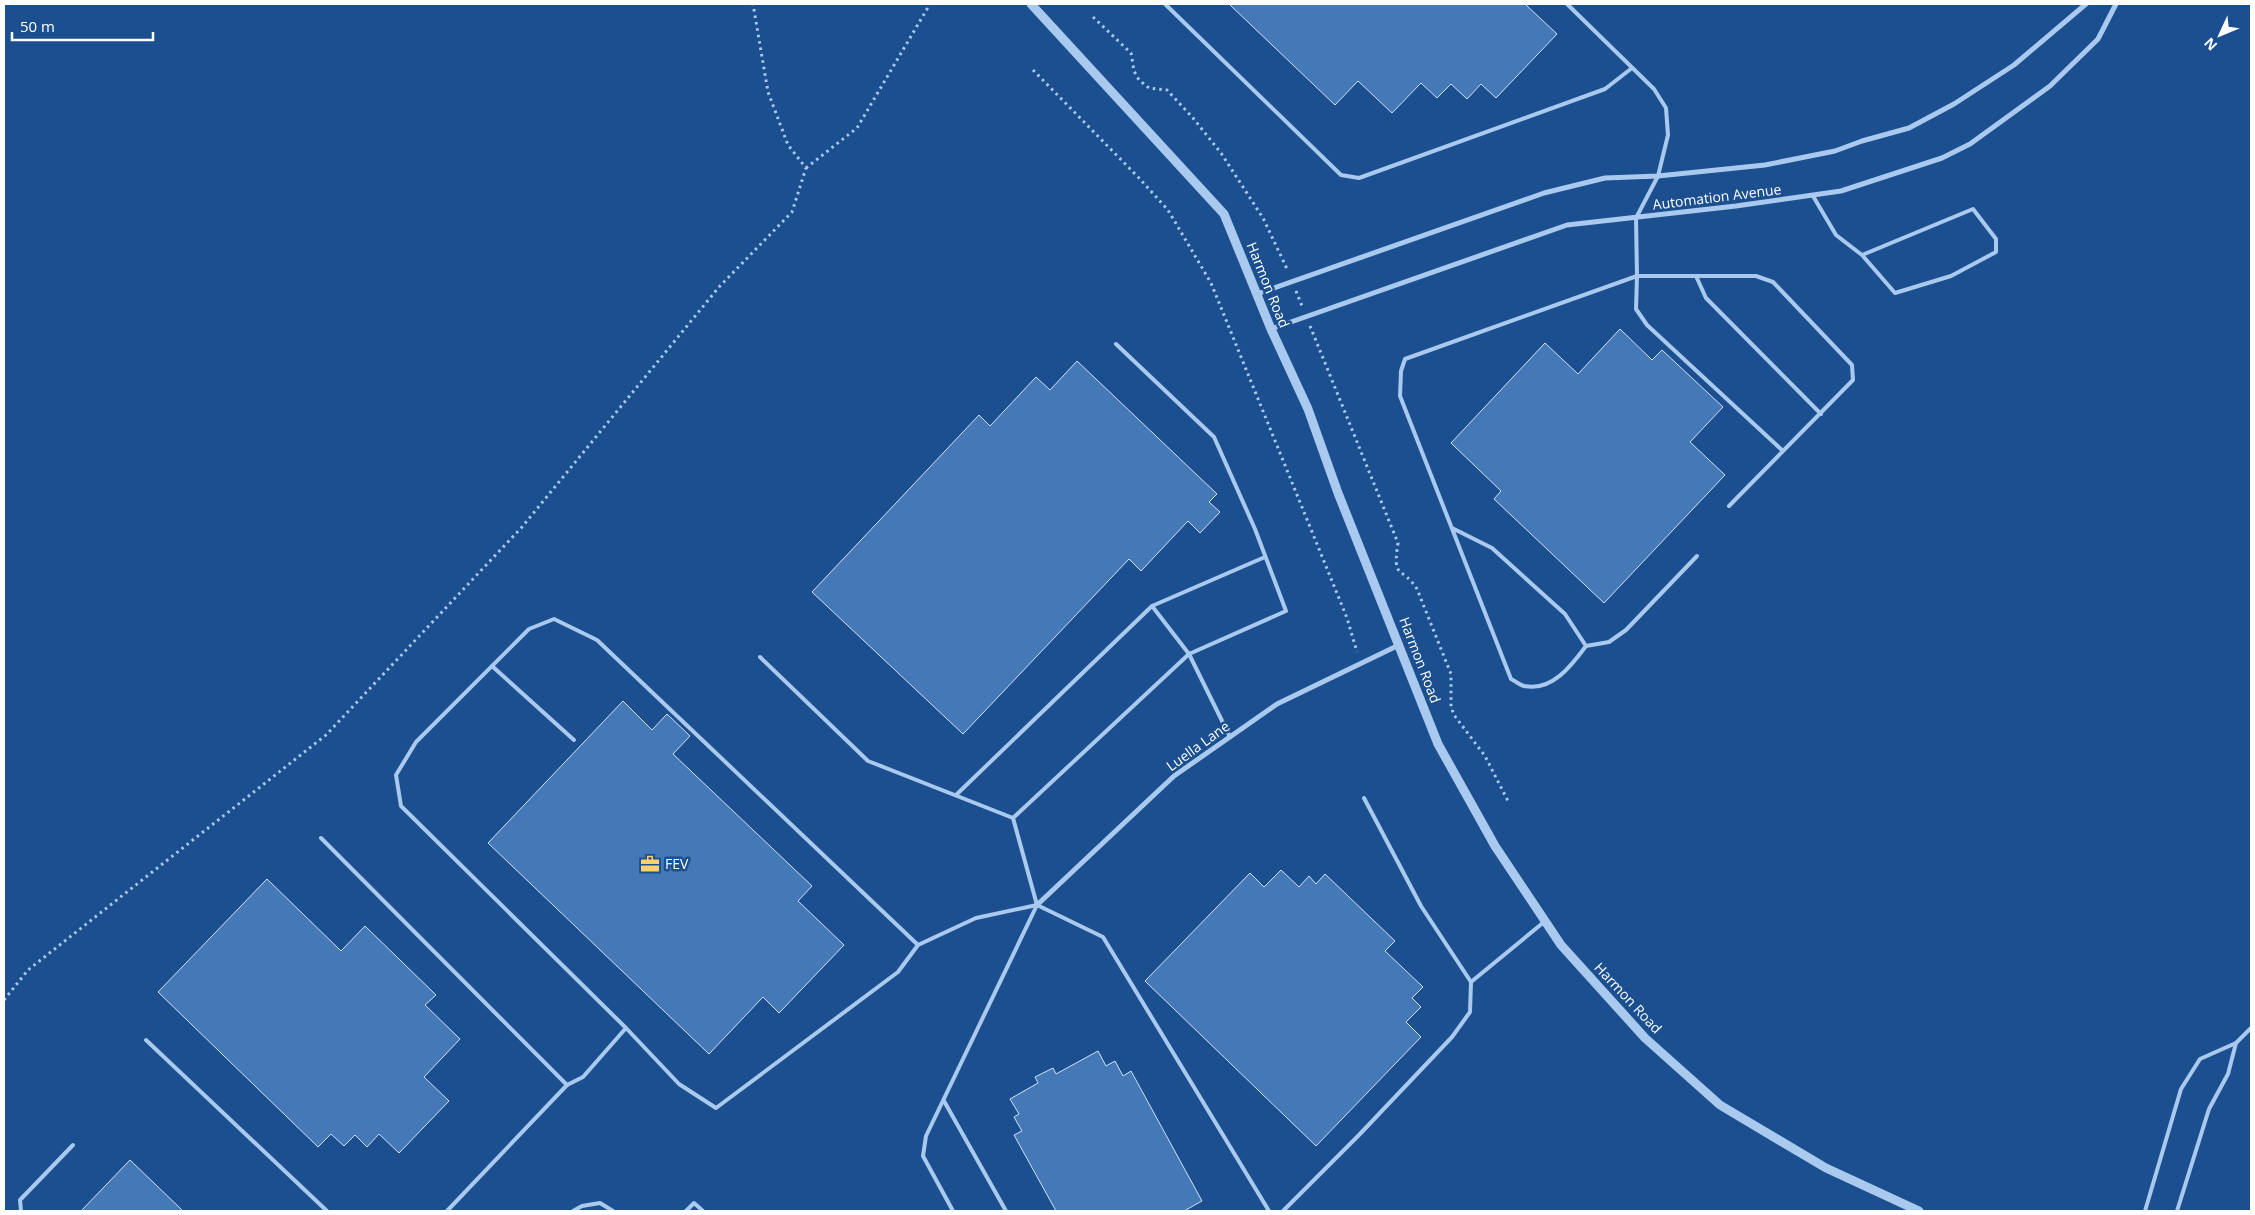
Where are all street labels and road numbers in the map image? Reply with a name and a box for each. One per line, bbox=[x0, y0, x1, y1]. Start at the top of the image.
street label: Automation Avenue bbox=[1652, 179, 1783, 214]
street label: Harmon Road bbox=[1243, 239, 1294, 330]
street label: Harmon Road bbox=[1395, 614, 1446, 706]
street label: Luella Lane bbox=[1162, 716, 1233, 775]
street label: Harmon Road bbox=[1590, 958, 1666, 1037]

